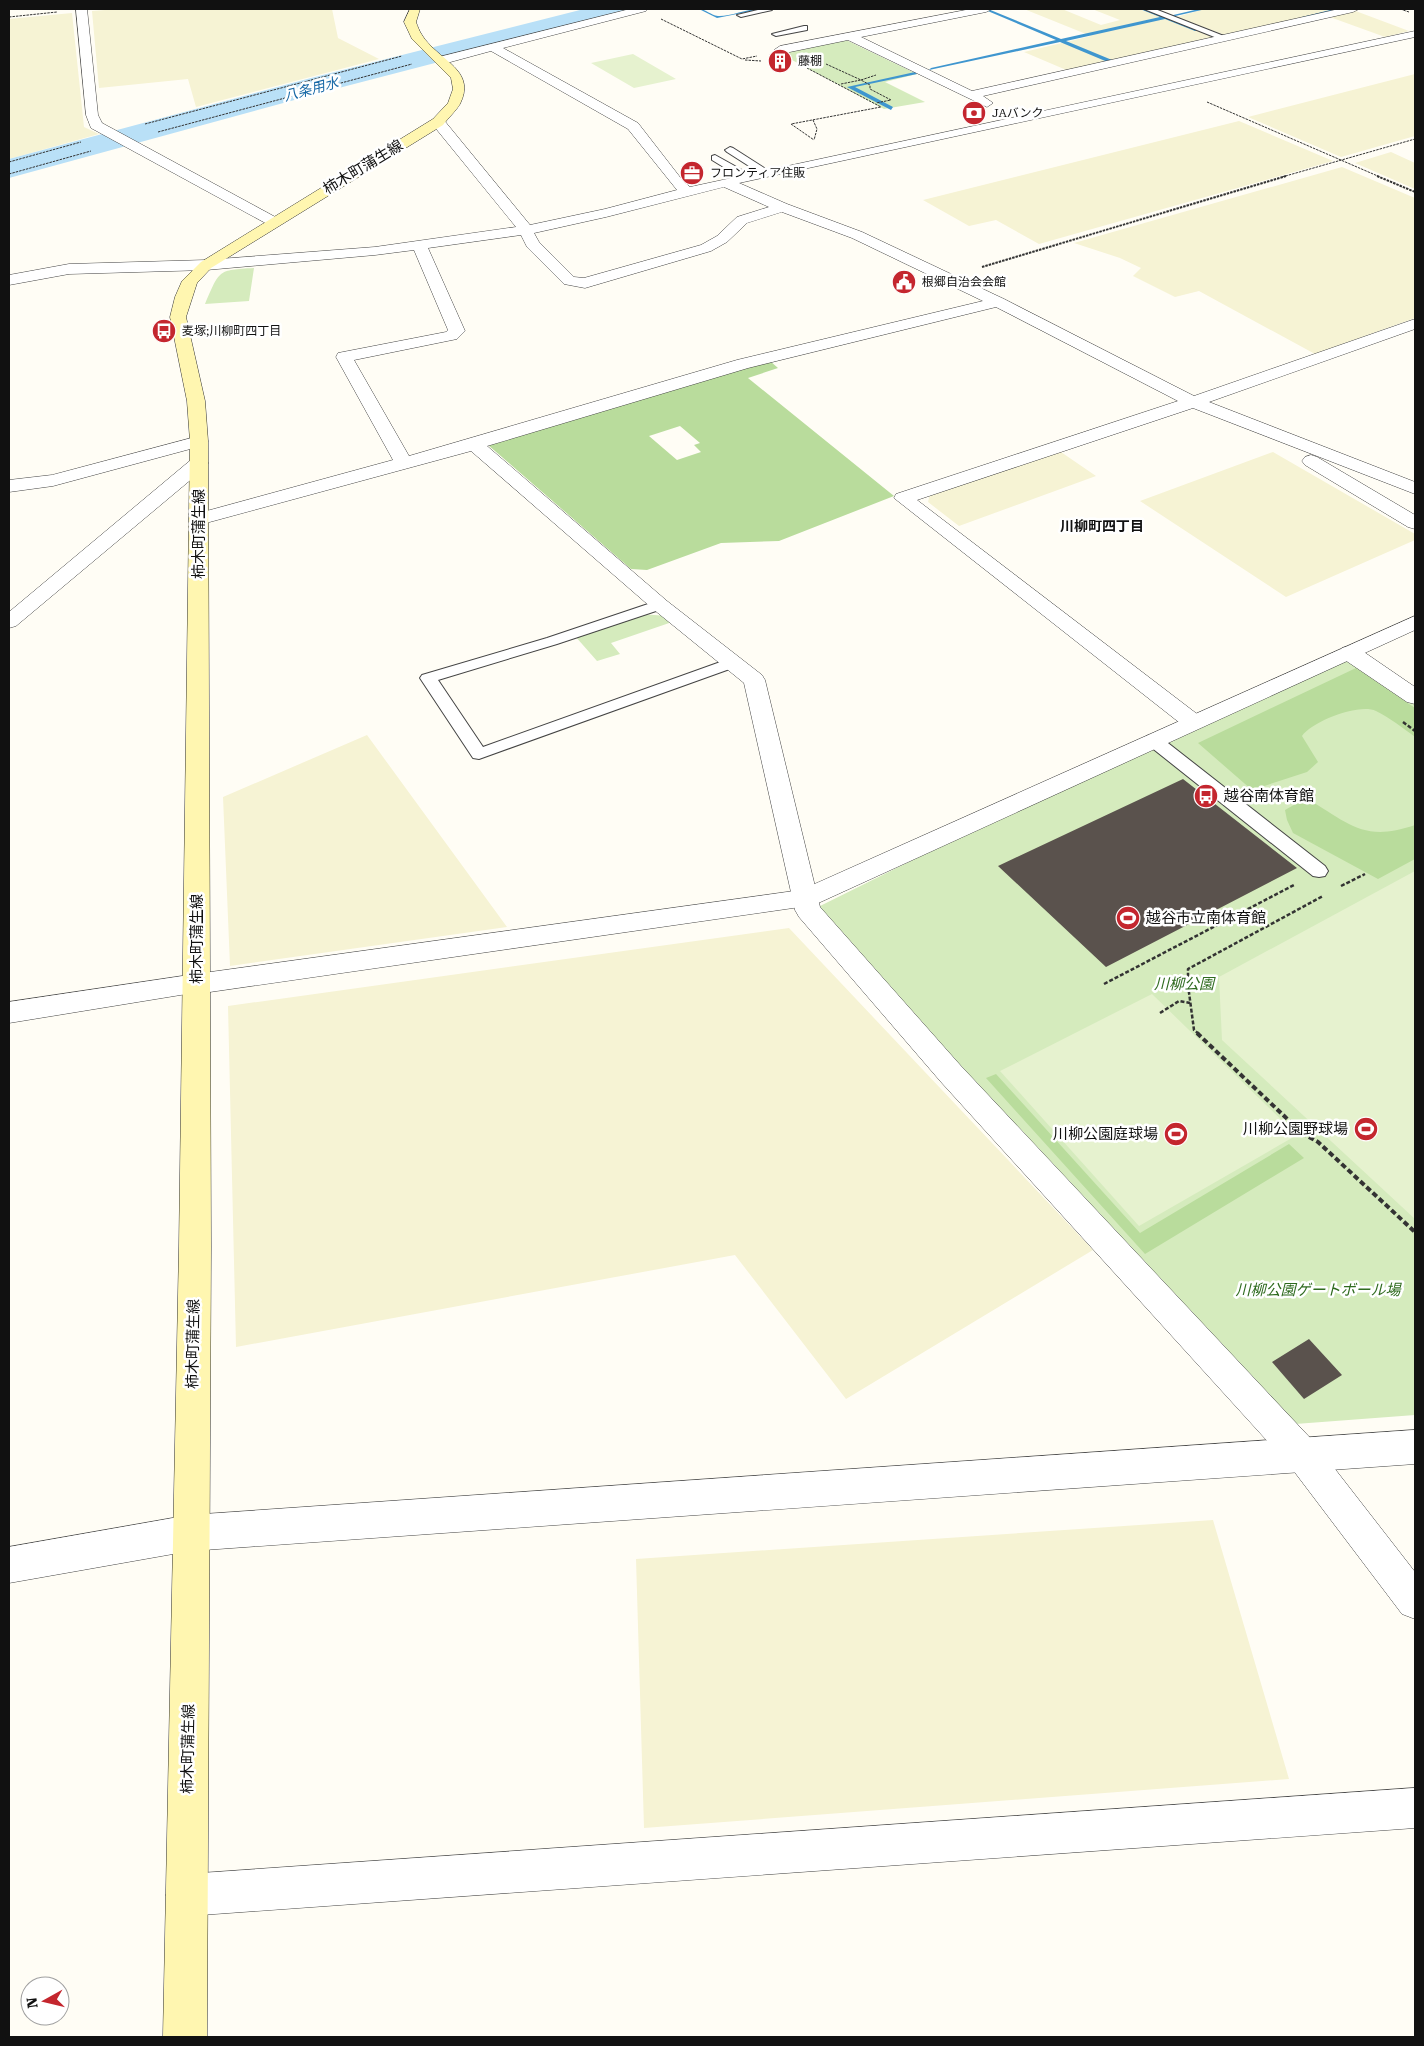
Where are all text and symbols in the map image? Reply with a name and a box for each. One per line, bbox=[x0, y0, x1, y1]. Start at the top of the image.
building icon: 藤棚 bbox=[767, 48, 793, 74]
place label: 藤棚 bbox=[798, 54, 822, 68]
water label: 八条用水 bbox=[282, 74, 342, 104]
bank icon: JAバンク bbox=[961, 100, 987, 126]
place label: JAバンク bbox=[992, 106, 1043, 120]
street label: 柿木町蒲生線 bbox=[320, 136, 406, 198]
office icon: フロンティア住販 bbox=[679, 160, 705, 186]
place label: フロンティア住販 bbox=[710, 166, 805, 180]
public building icon: 根郷自治会会館 bbox=[891, 269, 917, 295]
place label: 根郷自治会会館 bbox=[922, 275, 1006, 289]
bus stop icon: 麦塚;川柳町四丁目 bbox=[151, 318, 177, 344]
place label: 麦塚;川柳町四丁目 bbox=[182, 324, 281, 338]
street label: 柿木町蒲生線 bbox=[190, 489, 208, 579]
district label: 川柳町四丁目 bbox=[1060, 518, 1144, 534]
bus stop icon: 越谷南体育館 bbox=[1193, 783, 1219, 809]
place label: 越谷南体育館 bbox=[1223, 787, 1314, 805]
street label: 柿木町蒲生線 bbox=[188, 894, 206, 984]
sports icon: 越谷市立南体育館 bbox=[1115, 905, 1141, 931]
place label: 越谷市立南体育館 bbox=[1145, 909, 1266, 927]
park label: 川柳公園 bbox=[1154, 975, 1216, 993]
sports icon: 川柳公園野球場 bbox=[1353, 1116, 1379, 1142]
place label: 川柳公園野球場 bbox=[1243, 1120, 1348, 1138]
sports icon: 川柳公園庭球場 bbox=[1163, 1121, 1189, 1147]
place label: 川柳公園庭球場 bbox=[1053, 1125, 1158, 1143]
park label: 川柳公園ゲートボール場 bbox=[1235, 1281, 1402, 1299]
street label: 柿木町蒲生線 bbox=[183, 1299, 203, 1389]
street label: 柿木町蒲生線 bbox=[178, 1704, 198, 1794]
north arrow bbox=[20, 1976, 70, 2026]
text: N bbox=[23, 1996, 41, 2009]

